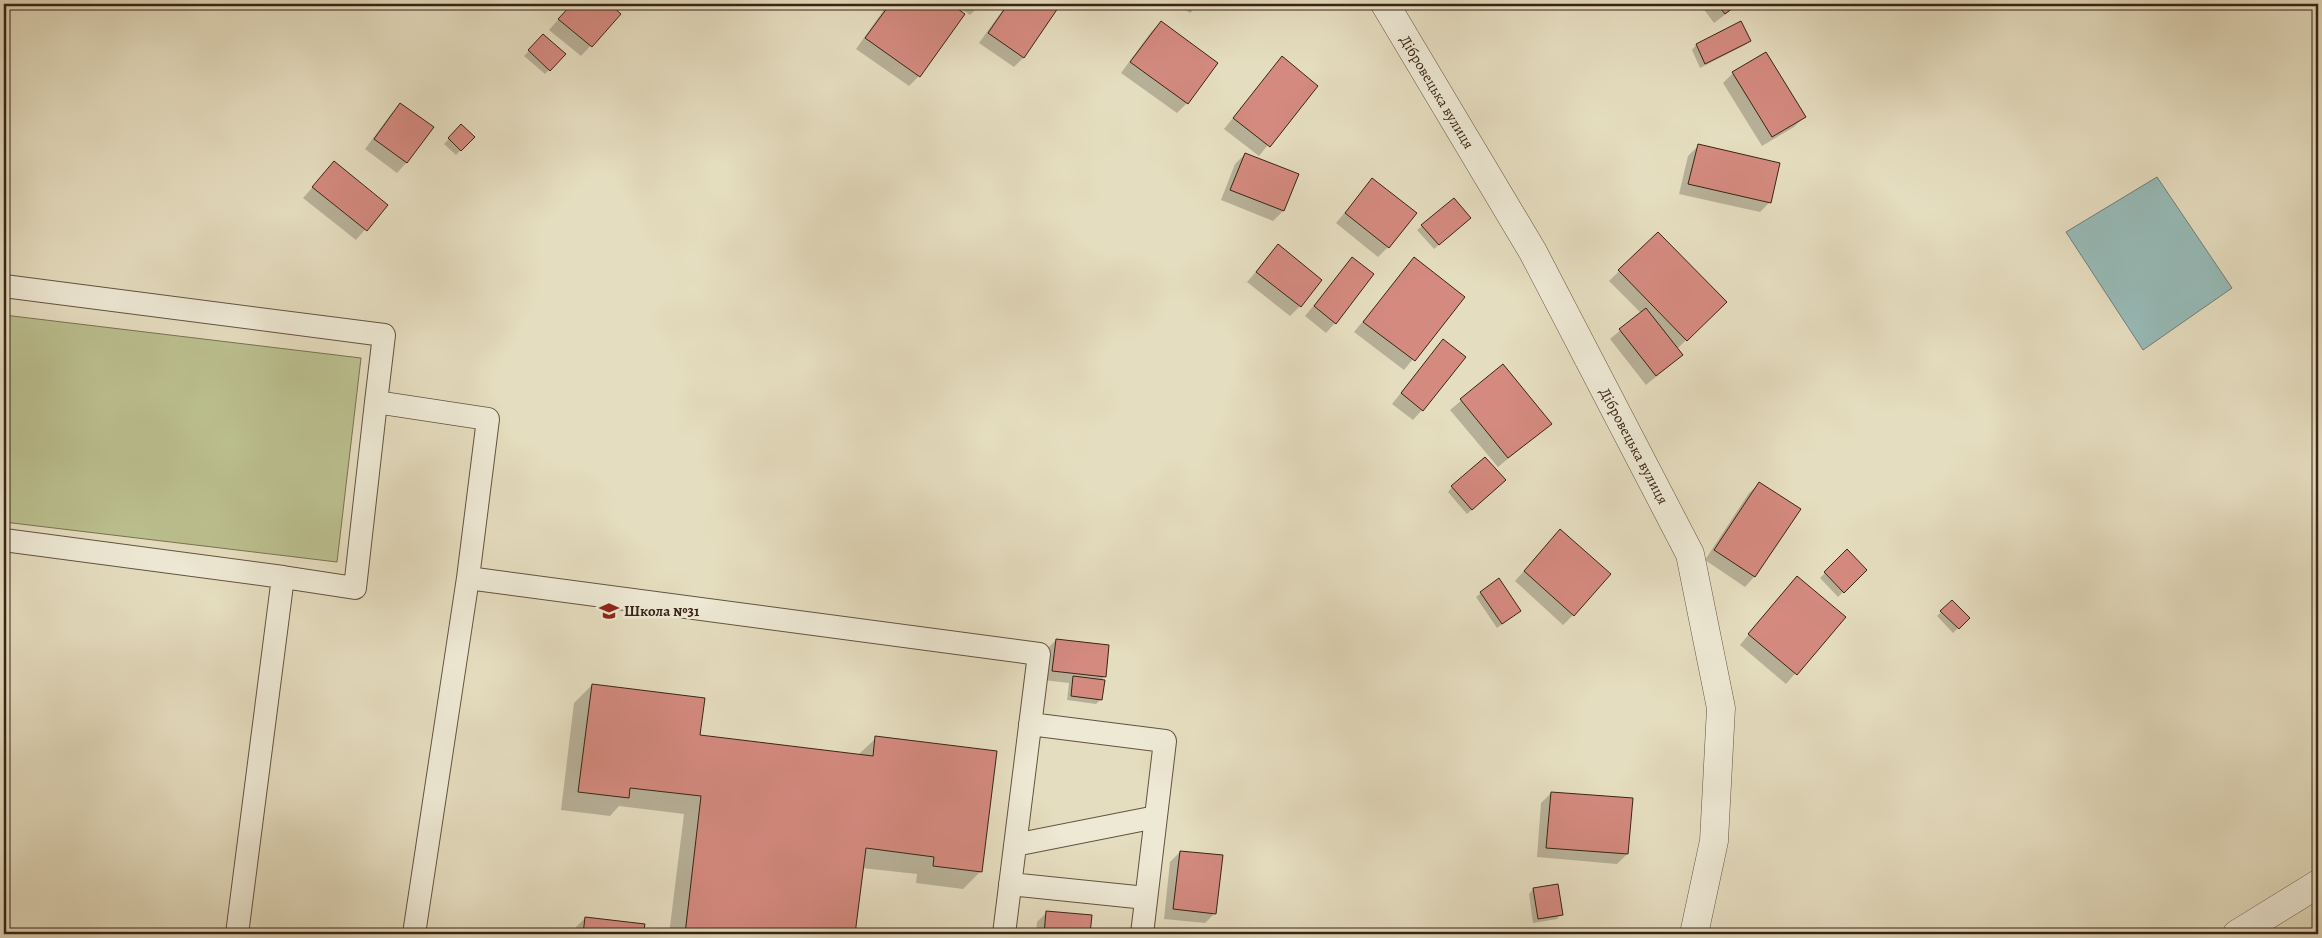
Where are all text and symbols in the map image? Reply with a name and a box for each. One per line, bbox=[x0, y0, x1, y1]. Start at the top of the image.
street label: Дібровецька вулиця bbox=[1395, 31, 1479, 153]
street label: Дібровецька вулиця bbox=[1595, 384, 1673, 508]
school or university icon: Школа №31 bbox=[598, 600, 620, 622]
place label: Школа №31 bbox=[624, 601, 700, 621]

